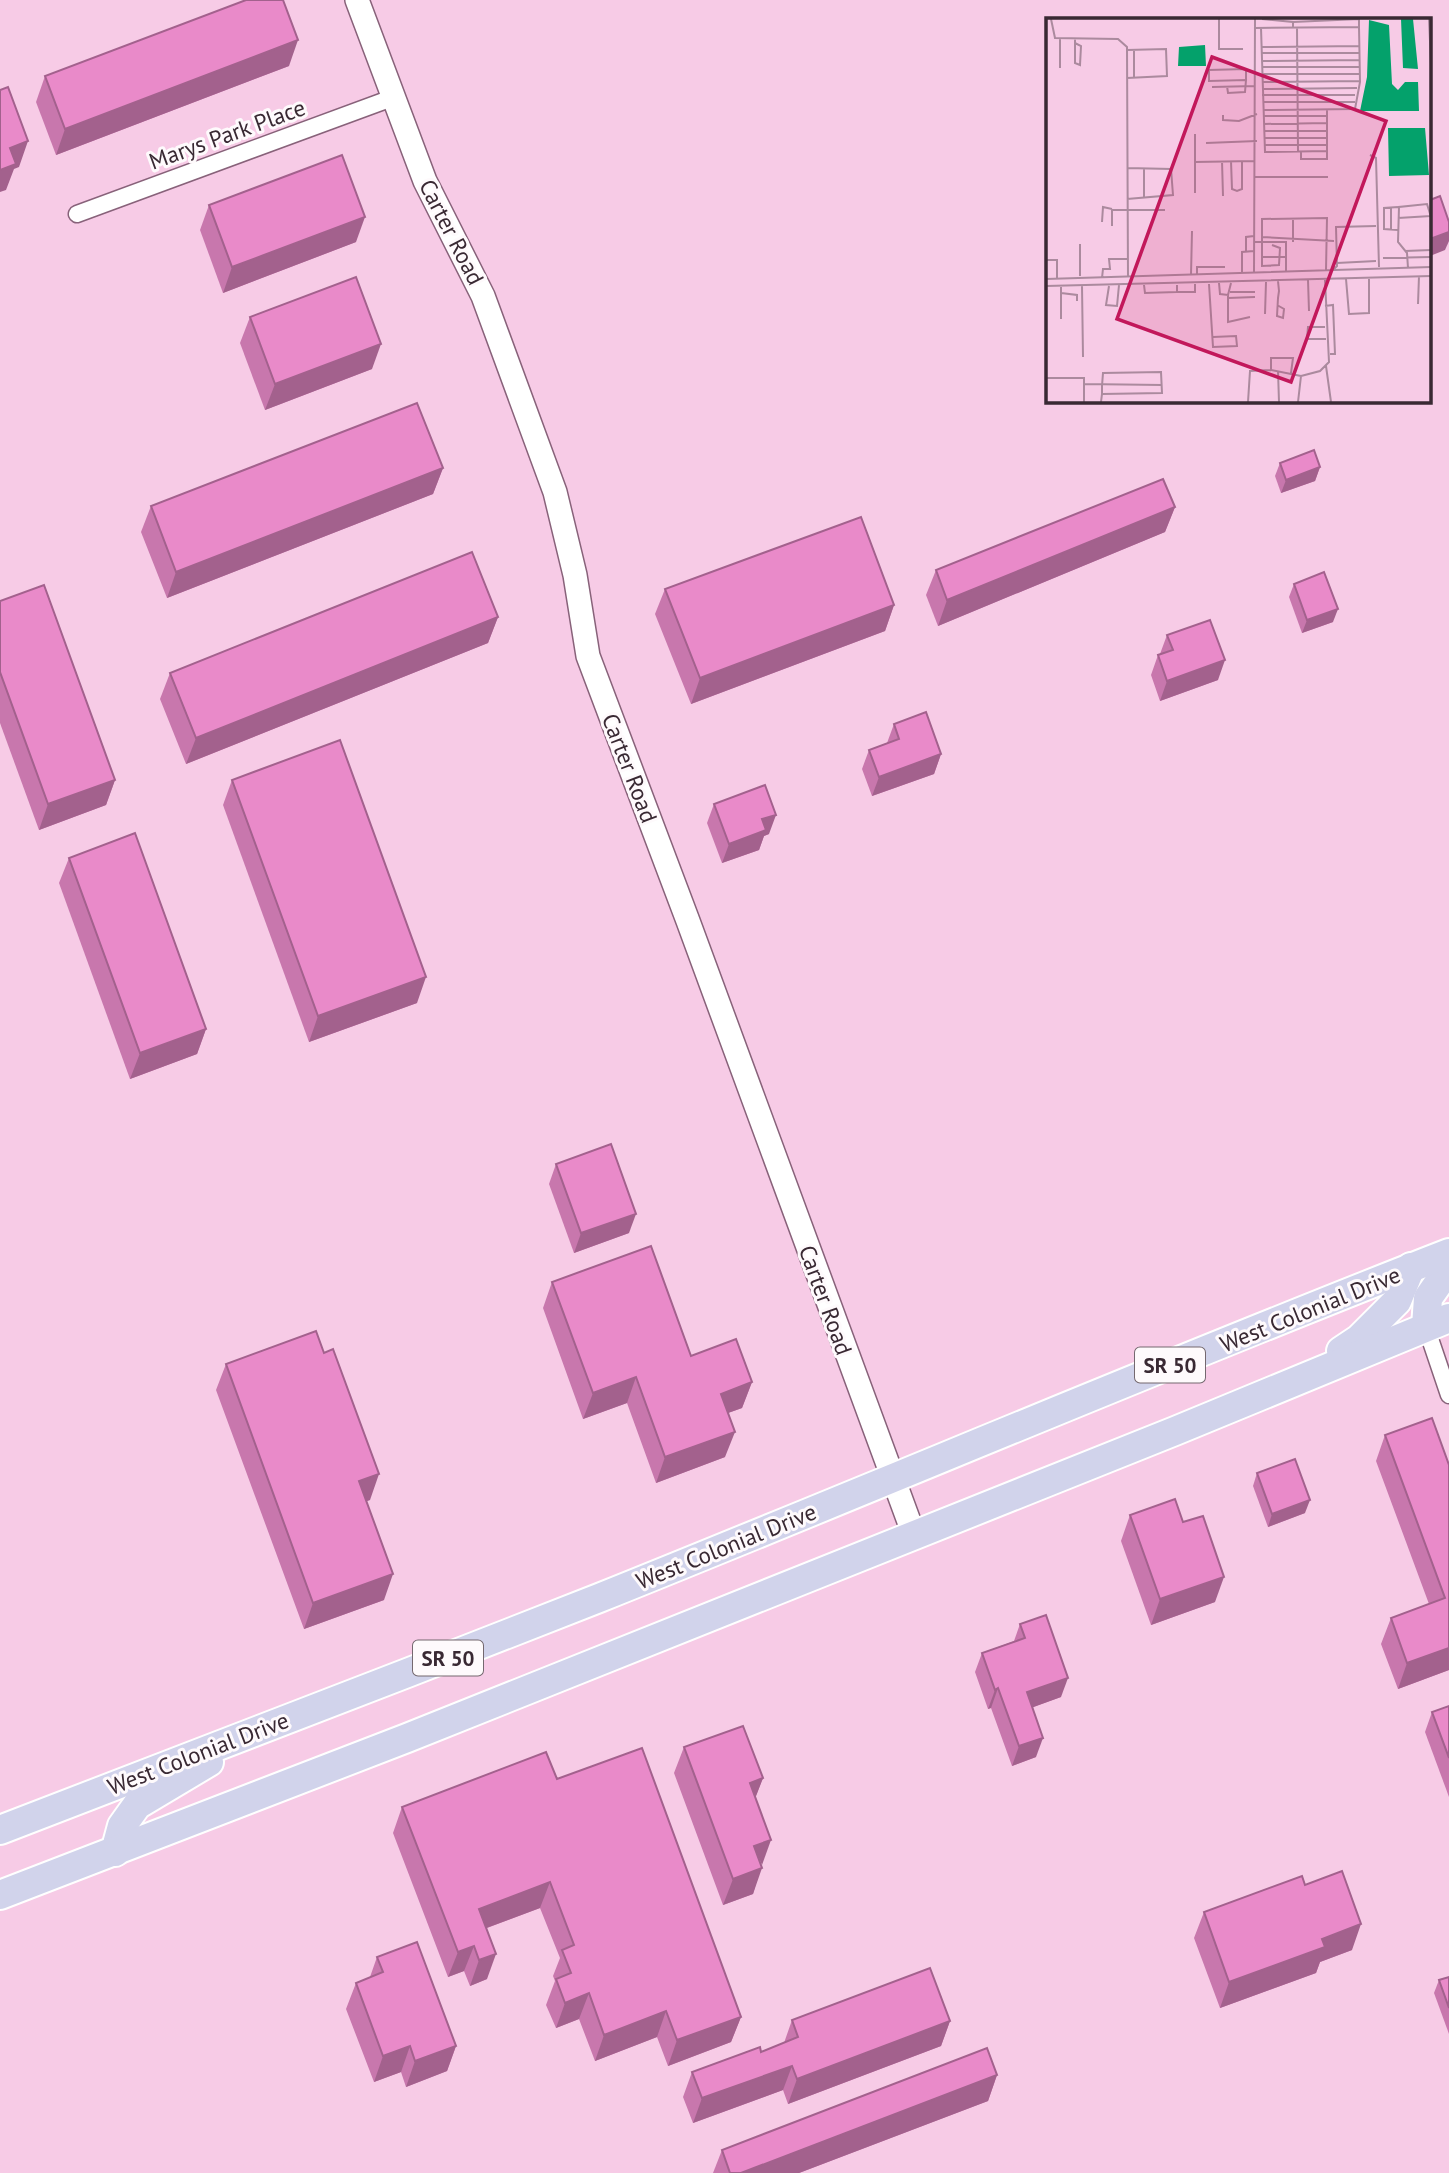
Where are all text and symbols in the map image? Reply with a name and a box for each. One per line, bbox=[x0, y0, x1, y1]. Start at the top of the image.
inset map bbox=[1046, 18, 1432, 402]
street label: Marys Park Place bbox=[145, 92, 309, 176]
street label: Carter Road bbox=[413, 174, 491, 290]
street label: Carter Road bbox=[596, 709, 664, 827]
street label: Carter Road bbox=[793, 1241, 859, 1359]
street label: West Colonial Drive bbox=[1216, 1260, 1404, 1358]
road number: SR 50 bbox=[1135, 1348, 1205, 1382]
street label: West Colonial Drive bbox=[632, 1497, 820, 1595]
road number: SR 50 bbox=[413, 1640, 483, 1676]
street label: West Colonial Drive bbox=[103, 1705, 293, 1801]

